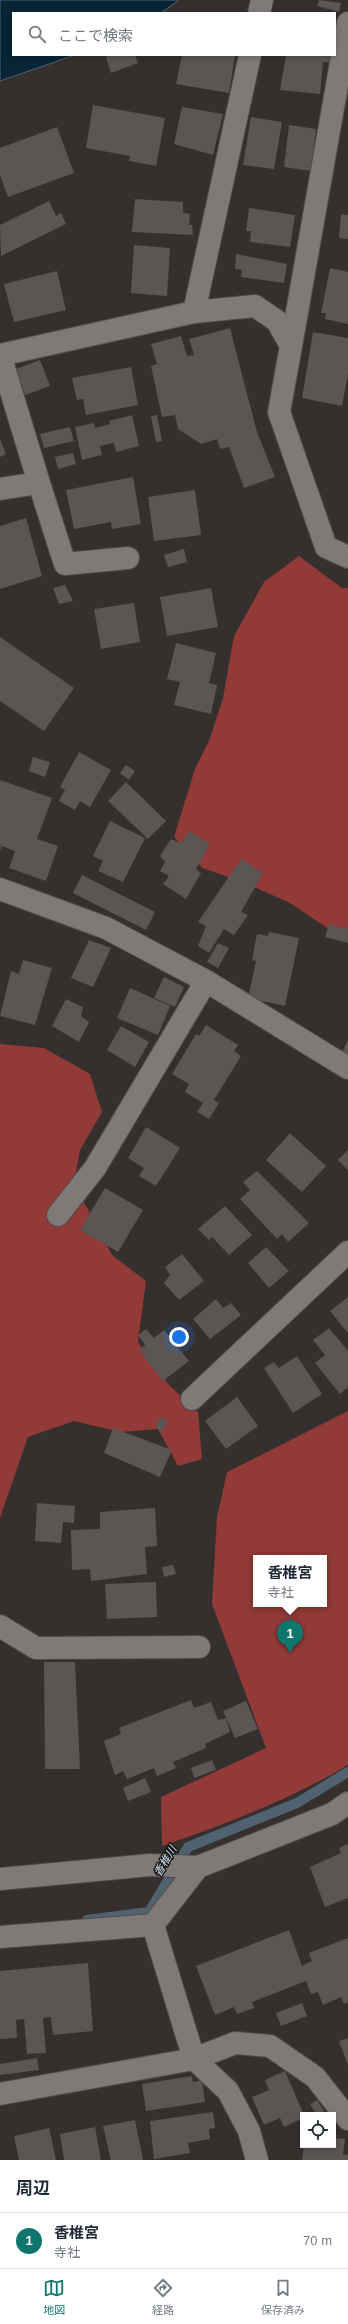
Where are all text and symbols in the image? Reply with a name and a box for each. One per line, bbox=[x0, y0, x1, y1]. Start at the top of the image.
search box bbox=[12, 12, 336, 56]
icon: search bbox=[26, 23, 48, 45]
text: ここで検索 bbox=[58, 27, 133, 44]
your location bbox=[169, 1327, 189, 1347]
popup bbox=[253, 1555, 327, 1607]
text: 香椎宮 bbox=[267, 1564, 313, 1581]
text: 寺社 bbox=[267, 1585, 294, 1600]
pin: 1 bbox=[277, 1620, 303, 1653]
water label: 香椎川 bbox=[151, 1843, 179, 1878]
map controls bbox=[300, 2112, 336, 2148]
button: locate bbox=[300, 2112, 336, 2148]
text: 周辺 bbox=[16, 2179, 50, 2198]
text: 香椎宮 bbox=[54, 2224, 99, 2241]
text: 1 bbox=[25, 2233, 33, 2248]
text: 70 m bbox=[303, 2233, 332, 2248]
text: 寺社 bbox=[54, 2245, 80, 2260]
tab: 地図 bbox=[43, 2277, 65, 2317]
tab: 経路 bbox=[152, 2277, 174, 2317]
tab: 保存済み bbox=[261, 2277, 305, 2317]

